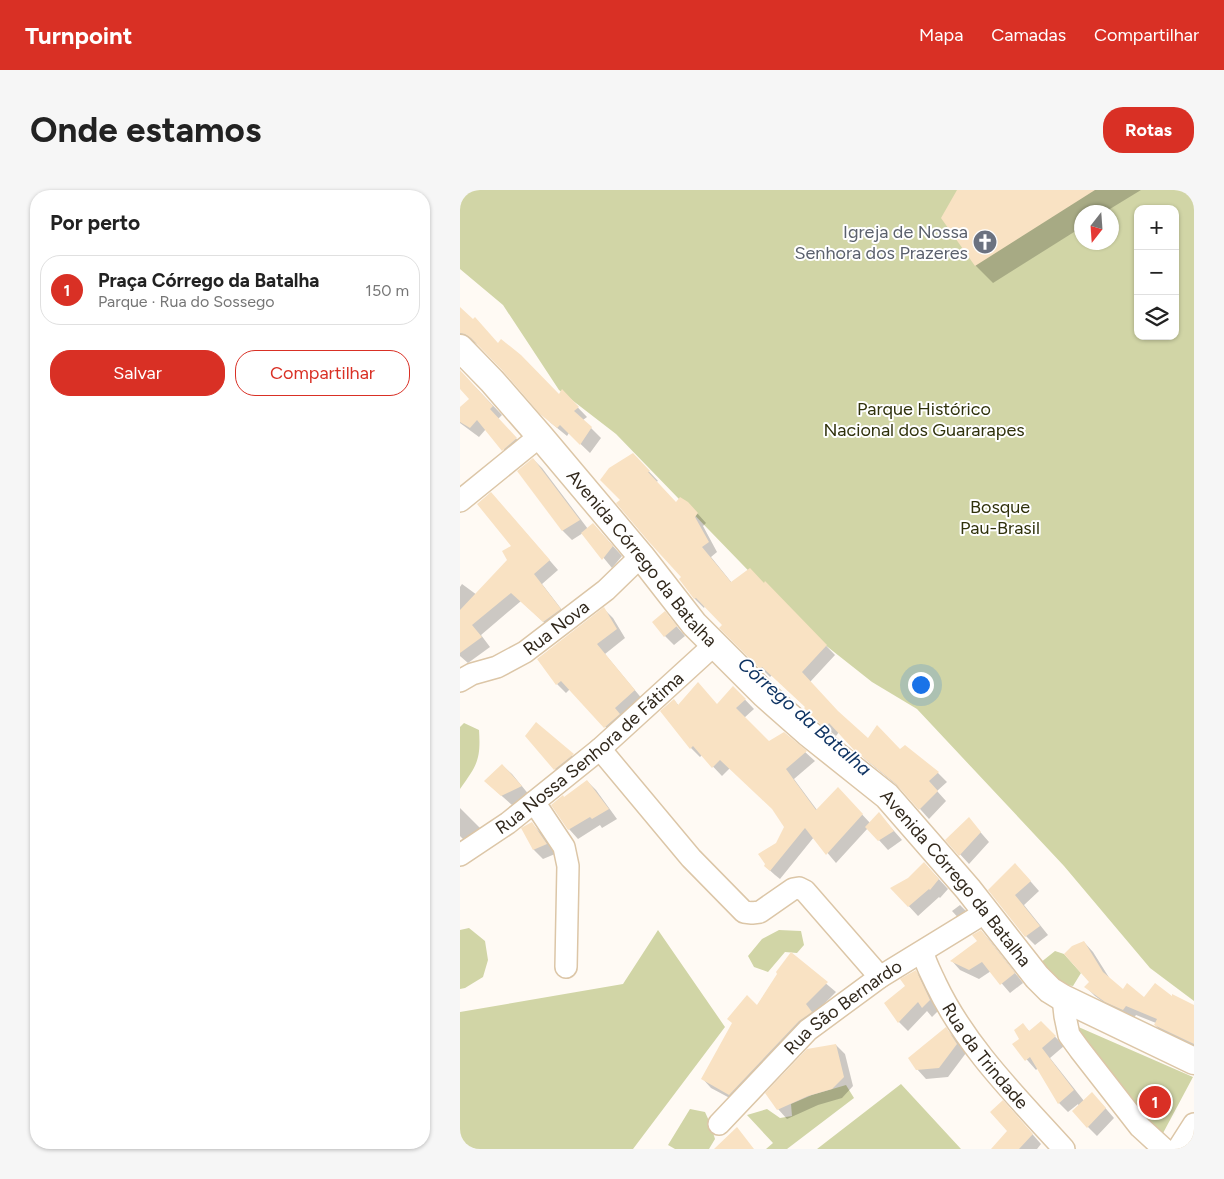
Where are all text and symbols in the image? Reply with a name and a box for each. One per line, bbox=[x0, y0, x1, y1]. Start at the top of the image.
text: Turnpoint bbox=[25, 21, 132, 50]
text: Mapa bbox=[919, 24, 963, 46]
text: Camadas bbox=[991, 24, 1066, 46]
text: Compartilhar bbox=[1094, 24, 1199, 46]
button: Rotas bbox=[1103, 107, 1194, 153]
text: Onde estamos bbox=[30, 109, 261, 151]
north arrow bbox=[1074, 205, 1119, 250]
map controls bbox=[1134, 205, 1179, 340]
button: + bbox=[1134, 205, 1179, 250]
text: Por perto bbox=[50, 210, 140, 235]
place label: Igreja de Nossa Senhora dos Prazeres bbox=[794, 221, 968, 264]
church icon: Igreja de Nossa Senhora dos Prazeres bbox=[972, 229, 998, 255]
button: − bbox=[1134, 250, 1179, 295]
text: Praça Córrego da Batalha bbox=[98, 269, 319, 292]
text: 1 bbox=[64, 281, 70, 300]
text: 150 m bbox=[365, 281, 409, 300]
text: Parque · Rua do Sossego bbox=[98, 292, 275, 311]
button: layers bbox=[1134, 295, 1179, 340]
button: Salvar bbox=[50, 350, 225, 396]
button: Compartilhar bbox=[235, 350, 410, 396]
park label: Parque Histórico Nacional dos Guararapes bbox=[823, 398, 1025, 441]
street label: Avenida Córrego da Batalha bbox=[562, 465, 722, 652]
park label: Bosque Pau-Brasil bbox=[960, 496, 1040, 539]
street label: Rua Nova bbox=[519, 596, 594, 660]
water label: Córrego da Batalha bbox=[733, 652, 876, 781]
street label: Rua Nossa Senhora de Fátima bbox=[491, 667, 688, 839]
your location bbox=[908, 672, 934, 698]
street label: Avenida Córrego da Batalha bbox=[876, 785, 1036, 971]
street label: Rua São Bernardo bbox=[779, 955, 906, 1059]
street label: Rua da Trindade bbox=[937, 999, 1033, 1114]
pin: 1 bbox=[1139, 1083, 1171, 1121]

